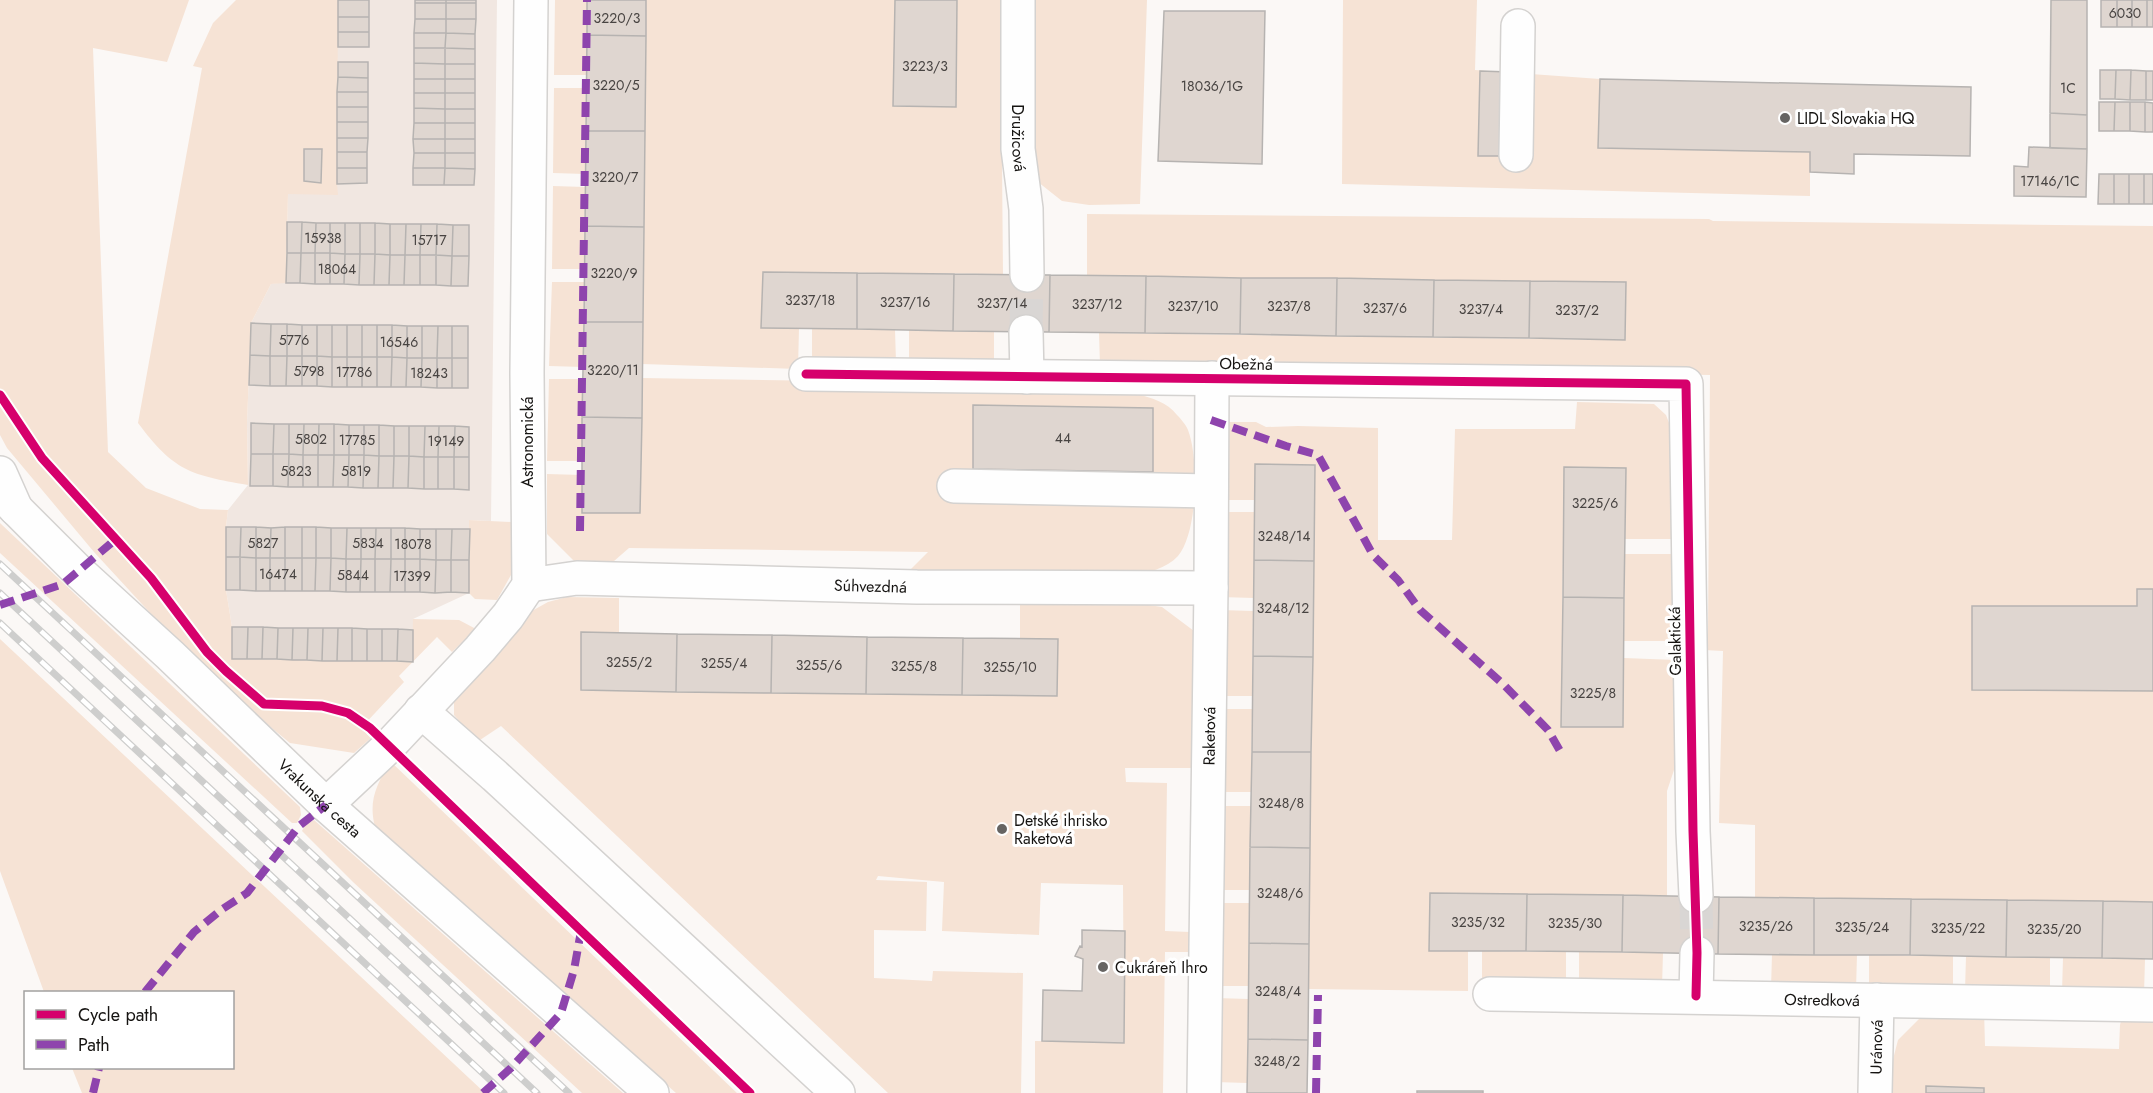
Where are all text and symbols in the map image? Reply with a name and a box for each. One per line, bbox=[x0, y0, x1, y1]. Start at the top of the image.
house number: 6030 bbox=[2109, 3, 2141, 23]
house number: 3220/3 bbox=[594, 8, 641, 28]
house number: 3223/3 bbox=[902, 56, 948, 76]
house number: 3220/5 bbox=[592, 75, 640, 95]
house number: 18036/1G bbox=[1181, 76, 1243, 96]
house number: 1C bbox=[2060, 78, 2076, 98]
street label: Družicová bbox=[1007, 104, 1032, 173]
place label: LIDL Slovakia HQ bbox=[1797, 107, 1915, 130]
marker: LIDL Slovakia HQ bbox=[1778, 111, 1792, 125]
house number: 3220/7 bbox=[592, 167, 639, 187]
house number: 17146/1C bbox=[2020, 171, 2080, 191]
house number: 15938 bbox=[304, 228, 342, 248]
house number: 15717 bbox=[411, 230, 447, 250]
house number: 18064 bbox=[318, 259, 356, 279]
house number: 3220/9 bbox=[590, 263, 638, 283]
house number: 3237/18 bbox=[785, 290, 835, 310]
house number: 3237/16 bbox=[880, 292, 930, 312]
house number: 3237/14 bbox=[977, 293, 1027, 313]
house number: 3237/12 bbox=[1072, 294, 1122, 314]
house number: 3237/10 bbox=[1168, 296, 1218, 316]
house number: 3237/8 bbox=[1267, 296, 1311, 316]
house number: 3237/6 bbox=[1363, 298, 1407, 318]
house number: 3237/4 bbox=[1459, 299, 1503, 319]
house number: 3237/2 bbox=[1555, 300, 1599, 320]
house number: 5776 bbox=[279, 330, 309, 350]
house number: 16546 bbox=[380, 332, 418, 352]
street label: Obežná bbox=[1219, 352, 1273, 376]
house number: 3220/11 bbox=[587, 360, 639, 380]
house number: 5798 bbox=[294, 361, 324, 381]
house number: 17786 bbox=[336, 362, 372, 382]
house number: 18243 bbox=[410, 363, 448, 383]
street label: Astronomická bbox=[516, 396, 539, 488]
house number: 44 bbox=[1055, 428, 1071, 448]
house number: 5802 bbox=[295, 429, 327, 449]
house number: 17785 bbox=[339, 430, 375, 450]
house number: 19149 bbox=[428, 431, 464, 451]
house number: 5823 bbox=[280, 461, 312, 481]
house number: 5819 bbox=[341, 461, 371, 481]
house number: 3225/6 bbox=[1572, 493, 1618, 513]
house number: 3248/14 bbox=[1258, 526, 1310, 546]
house number: 5827 bbox=[248, 533, 279, 553]
house number: 5834 bbox=[352, 533, 384, 553]
house number: 18078 bbox=[394, 534, 432, 554]
house number: 16474 bbox=[259, 564, 297, 584]
house number: 5844 bbox=[337, 565, 369, 585]
house number: 17399 bbox=[393, 566, 431, 586]
street label: Súhvezdná bbox=[834, 573, 907, 598]
house number: 3248/12 bbox=[1257, 598, 1309, 618]
street label: Galaktická bbox=[1663, 606, 1687, 676]
house number: 3255/2 bbox=[606, 652, 652, 672]
house number: 3255/4 bbox=[701, 653, 747, 673]
house number: 3255/6 bbox=[796, 655, 842, 675]
house number: 3255/8 bbox=[891, 656, 937, 676]
house number: 3255/10 bbox=[983, 657, 1037, 677]
house number: 3225/8 bbox=[1570, 683, 1616, 703]
street label: Raketová bbox=[1197, 706, 1221, 766]
street label: Vrakunská cesta bbox=[273, 753, 366, 843]
house number: 3248/8 bbox=[1258, 793, 1304, 813]
place label: Detské ihrisko Raketová bbox=[1014, 809, 1108, 850]
marker: Detské ihrisko Raketová bbox=[995, 822, 1009, 836]
house number: 3248/6 bbox=[1257, 883, 1303, 903]
house number: 3235/32 bbox=[1451, 912, 1505, 932]
house number: 3235/30 bbox=[1548, 913, 1602, 933]
house number: 3235/26 bbox=[1739, 916, 1793, 936]
house number: 3235/24 bbox=[1835, 917, 1889, 937]
house number: 3235/22 bbox=[1931, 918, 1985, 938]
house number: 3235/20 bbox=[2027, 919, 2081, 939]
place label: Cukráreň Ihro bbox=[1115, 956, 1208, 979]
marker: Cukráreň Ihro bbox=[1096, 960, 1110, 974]
house number: 3248/4 bbox=[1255, 981, 1301, 1001]
street label: Ostredková bbox=[1784, 987, 1860, 1012]
legend bbox=[24, 991, 234, 1069]
text: Cycle path bbox=[78, 1002, 158, 1028]
street label: Uránová bbox=[1864, 1019, 1888, 1075]
text: Path bbox=[78, 1032, 110, 1058]
house number: 3248/2 bbox=[1254, 1051, 1300, 1071]

